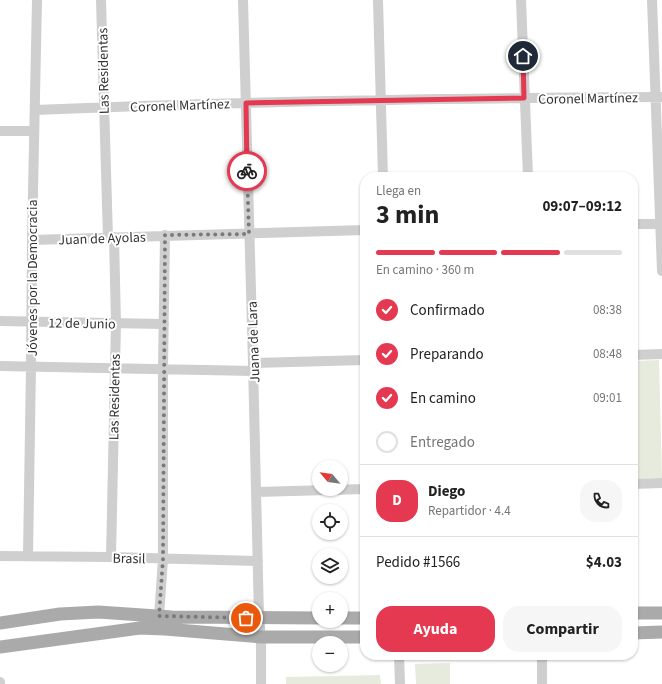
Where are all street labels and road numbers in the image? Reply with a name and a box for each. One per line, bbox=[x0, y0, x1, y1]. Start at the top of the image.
street label: Las Residentas bbox=[93, 28, 115, 114]
street label: Coronel Martínez bbox=[538, 88, 638, 110]
street label: Coronel Martínez bbox=[130, 94, 230, 118]
street label: Jóvenes por la Democracia bbox=[23, 200, 43, 356]
street label: Juan de Ayolas bbox=[58, 227, 146, 251]
street label: Juana de Lara bbox=[243, 301, 265, 383]
street label: 12 de Junio bbox=[48, 313, 116, 335]
street label: Las Residentas bbox=[104, 354, 126, 440]
street label: Brasil bbox=[112, 549, 146, 569]

